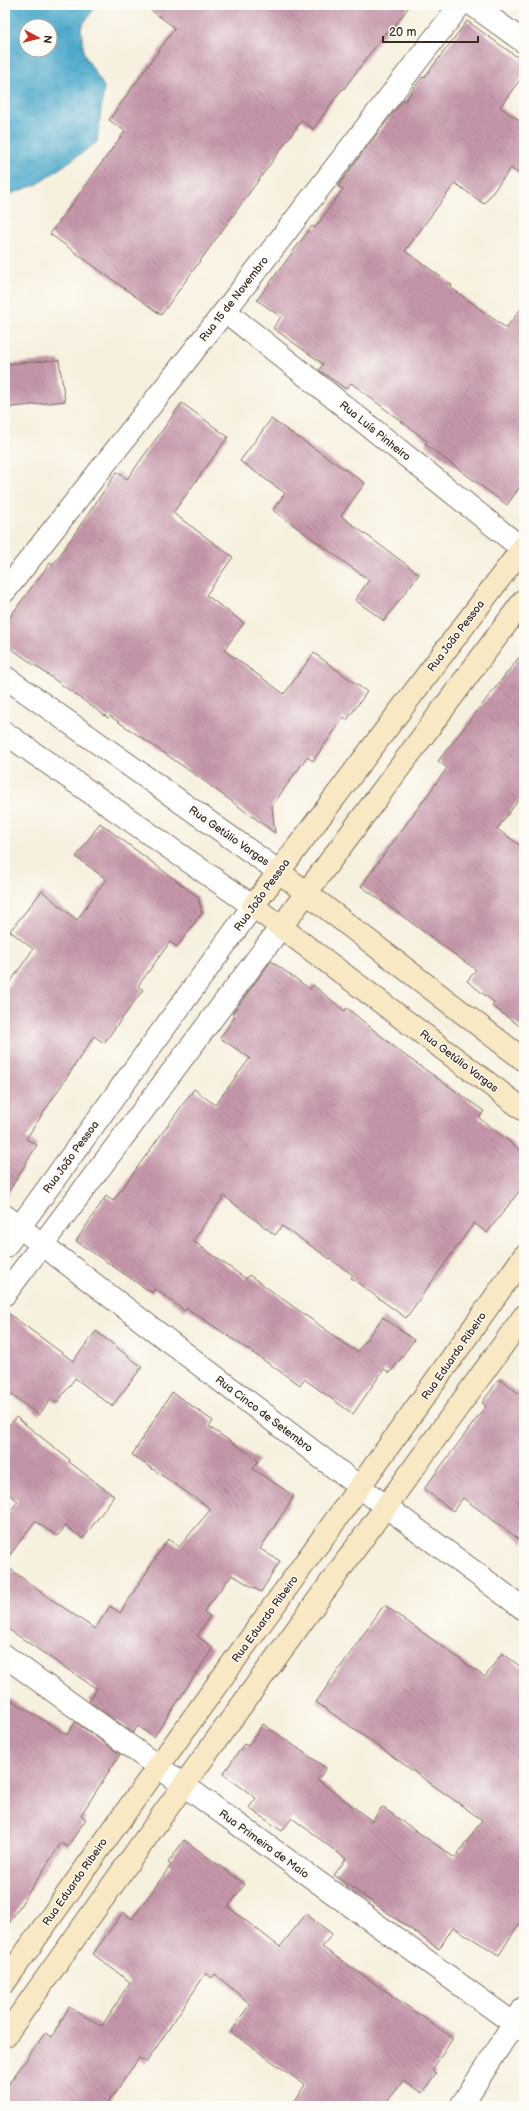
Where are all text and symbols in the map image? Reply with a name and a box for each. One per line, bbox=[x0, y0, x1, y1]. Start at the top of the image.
north arrow bbox=[18, 18, 58, 58]
scale bar bbox=[383, 18, 478, 44]
text: 20 m bbox=[389, 25, 416, 40]
text: N bbox=[40, 34, 54, 44]
street label: Rua 15 de Novembro bbox=[197, 254, 271, 344]
street label: Rua Luís Pinheiro bbox=[337, 398, 413, 464]
street label: Rua João Pessoa bbox=[425, 598, 487, 674]
street label: Rua Getúlio Vargas bbox=[186, 803, 272, 869]
street label: Rua João Pessoa bbox=[231, 856, 293, 934]
street label: Rua Getúlio Vargas bbox=[417, 1027, 501, 1095]
street label: Rua João Pessoa bbox=[40, 1118, 102, 1196]
street label: Rua Eduardo Ribeiro bbox=[419, 1310, 489, 1402]
street label: Rua Cinco de Setembro bbox=[213, 1373, 315, 1455]
street label: Rua Eduardo Ribeiro bbox=[229, 1573, 301, 1665]
street label: Rua Primeiro de Maio bbox=[216, 1807, 312, 1881]
street label: Rua Eduardo Ribeiro bbox=[40, 1836, 110, 1928]

